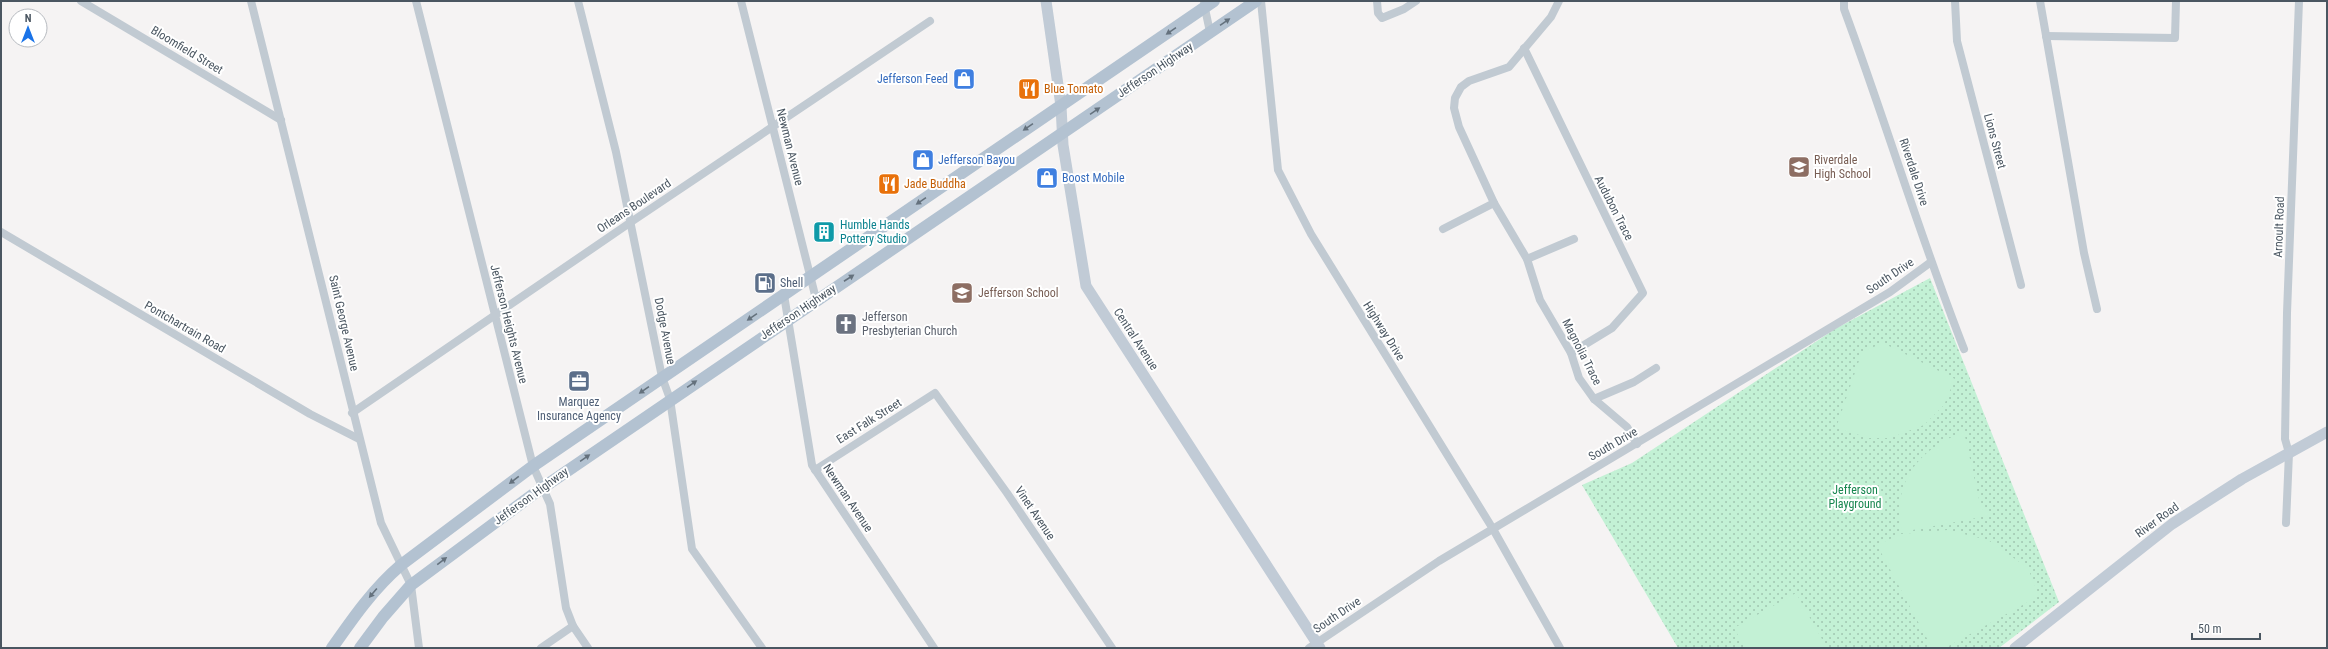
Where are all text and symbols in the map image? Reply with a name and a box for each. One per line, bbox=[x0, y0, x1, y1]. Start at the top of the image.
north arrow bbox=[8, 8, 48, 48]
text: N bbox=[25, 12, 32, 25]
one-way arrow bbox=[1220, 18, 1231, 26]
street label: Bloomfield Street bbox=[148, 23, 226, 77]
one-way arrow bbox=[1165, 27, 1176, 35]
street label: Jefferson Highway bbox=[1114, 39, 1196, 101]
shop icon: Jefferson Feed bbox=[951, 66, 977, 92]
place label: Jefferson Feed bbox=[877, 72, 948, 86]
restaurant icon: Blue Tomato bbox=[1016, 76, 1042, 102]
place label: Blue Tomato bbox=[1044, 82, 1103, 96]
street label: Newman Avenue bbox=[774, 107, 806, 187]
one-way arrow bbox=[1090, 107, 1100, 115]
street label: Lions Street bbox=[1981, 112, 2009, 171]
one-way arrow bbox=[1023, 124, 1034, 131]
street label: Riverdale Drive bbox=[1897, 136, 1932, 208]
shop icon: Jefferson Bayou bbox=[910, 147, 936, 173]
place label: Jefferson Bayou bbox=[938, 153, 1015, 167]
place label: Riverdale High School bbox=[1814, 153, 1871, 181]
school or university icon: Riverdale High School bbox=[1786, 154, 1812, 180]
shop icon: Boost Mobile bbox=[1034, 165, 1060, 191]
restaurant icon: Jade Buddha bbox=[876, 171, 902, 197]
place label: Boost Mobile bbox=[1062, 171, 1125, 185]
street label: Audubon Trace bbox=[1592, 173, 1636, 243]
street label: Orleans Boulevard bbox=[594, 176, 674, 236]
place label: Jade Buddha bbox=[904, 177, 966, 191]
street label: Arnoult Road bbox=[2271, 196, 2287, 258]
one-way arrow bbox=[916, 197, 926, 205]
place label: Humble Hands Pottery Studio bbox=[840, 218, 910, 246]
building icon: Humble Hands Pottery Studio bbox=[811, 219, 837, 245]
street label: South Drive bbox=[1864, 255, 1917, 297]
street label: Jefferson Heights Avenue bbox=[487, 263, 531, 385]
fuel station icon: Shell bbox=[752, 270, 778, 296]
street label: Saint George Avenue bbox=[326, 274, 362, 373]
one-way arrow bbox=[844, 274, 854, 282]
place label: Shell bbox=[780, 276, 803, 290]
school or university icon: Jefferson School bbox=[949, 280, 975, 306]
street label: Jefferson Highway bbox=[757, 281, 839, 343]
place label: Jefferson School bbox=[978, 286, 1059, 300]
street label: Dodge Avenue bbox=[652, 296, 678, 366]
street label: Pontchartrain Road bbox=[142, 298, 228, 356]
street label: Highway Drive bbox=[1360, 299, 1408, 363]
street label: Central Avenue bbox=[1111, 305, 1161, 373]
place label: Jefferson Presbyterian Church bbox=[862, 310, 958, 338]
church icon: Jefferson Presbyterian Church bbox=[833, 311, 859, 337]
one-way arrow bbox=[746, 313, 757, 321]
street label: Magnolia Trace bbox=[1559, 317, 1605, 388]
office icon: Marquez Insurance Agency bbox=[566, 368, 592, 394]
one-way arrow bbox=[687, 380, 698, 388]
one-way arrow bbox=[639, 386, 649, 394]
place label: Marquez Insurance Agency bbox=[537, 395, 621, 423]
street label: East Falk Street bbox=[834, 395, 904, 447]
street label: South Drive bbox=[1586, 424, 1640, 464]
one-way arrow bbox=[580, 454, 590, 462]
street label: Newman Avenue bbox=[820, 461, 876, 535]
street label: Jefferson Highway bbox=[491, 464, 571, 528]
one-way arrow bbox=[509, 476, 520, 484]
street label: Vinet Avenue bbox=[1012, 483, 1058, 543]
park label: Jefferson Playground bbox=[1828, 483, 1882, 511]
street label: River Road bbox=[2133, 500, 2182, 540]
one-way arrow bbox=[437, 557, 447, 565]
one-way arrow bbox=[369, 587, 378, 598]
street label: South Drive bbox=[1311, 594, 1364, 636]
scale bar bbox=[2192, 615, 2260, 641]
text: 50 m bbox=[2198, 622, 2222, 636]

